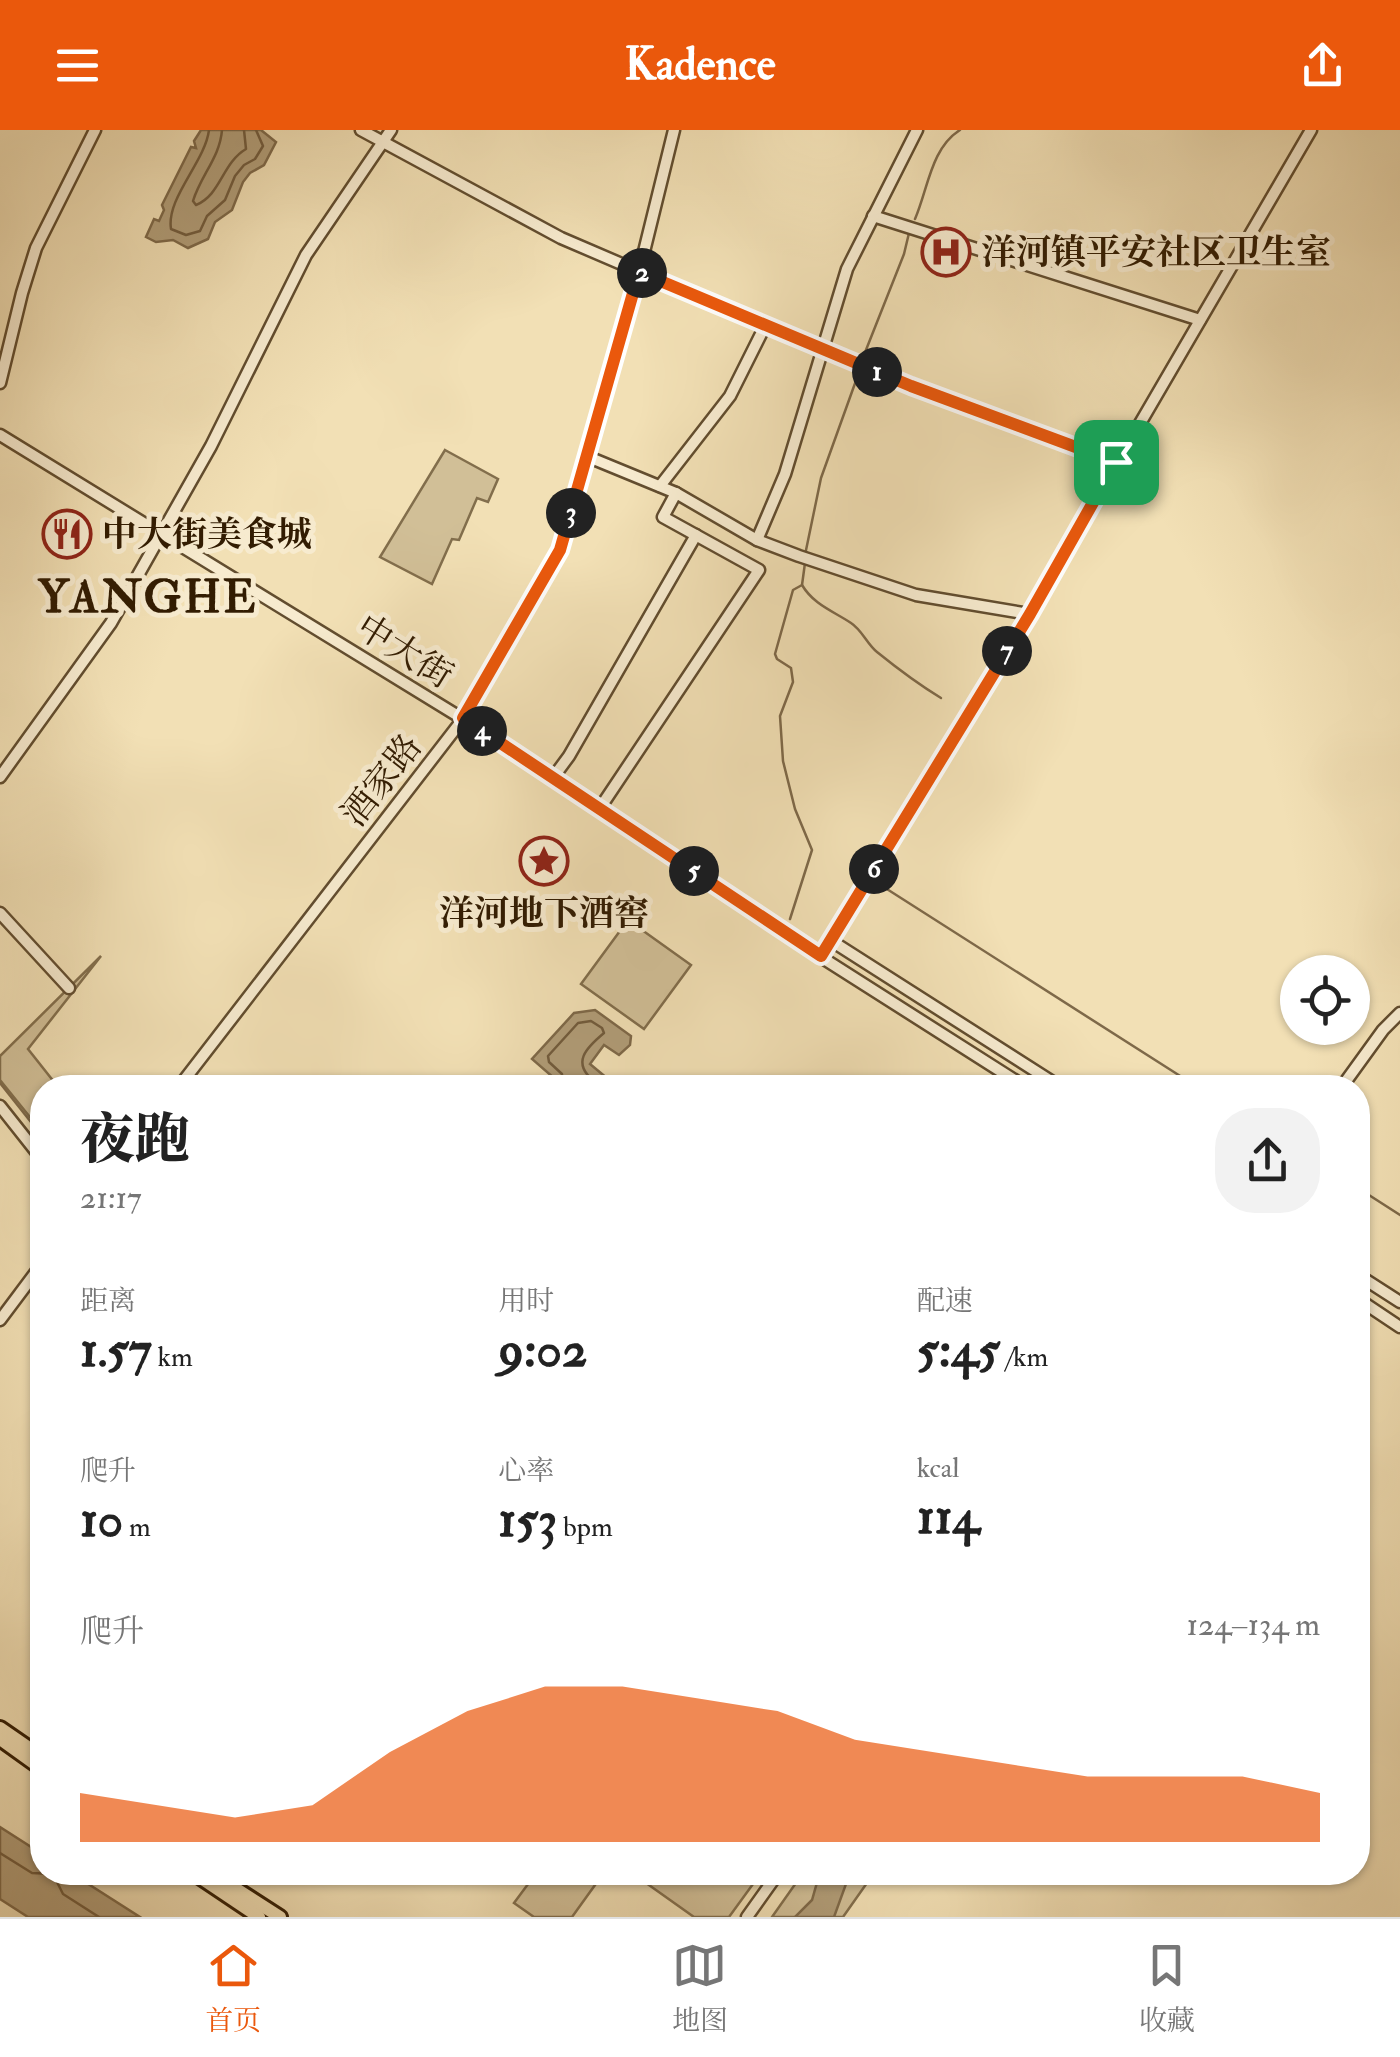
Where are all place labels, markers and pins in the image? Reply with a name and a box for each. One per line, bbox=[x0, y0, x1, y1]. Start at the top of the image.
hospital icon: 洋河镇平安社区卫生室 bbox=[920, 226, 972, 278]
place label: 洋河镇平安社区卫生室 bbox=[981, 231, 1331, 275]
pin: 2 bbox=[617, 248, 667, 298]
pin: 1 bbox=[852, 347, 902, 397]
pin bbox=[1074, 420, 1159, 505]
pin: 3 bbox=[546, 488, 596, 538]
restaurant icon: 中大街美食城 bbox=[41, 508, 93, 560]
place label: 中大街美食城 bbox=[102, 513, 312, 557]
pin: 7 bbox=[982, 626, 1032, 676]
pin: 4 bbox=[457, 706, 507, 756]
place icon: 洋河地下酒窖 bbox=[518, 835, 570, 887]
pin: 6 bbox=[849, 844, 899, 894]
pin: 5 bbox=[669, 846, 719, 896]
place label: 洋河地下酒窖 bbox=[439, 892, 649, 936]

